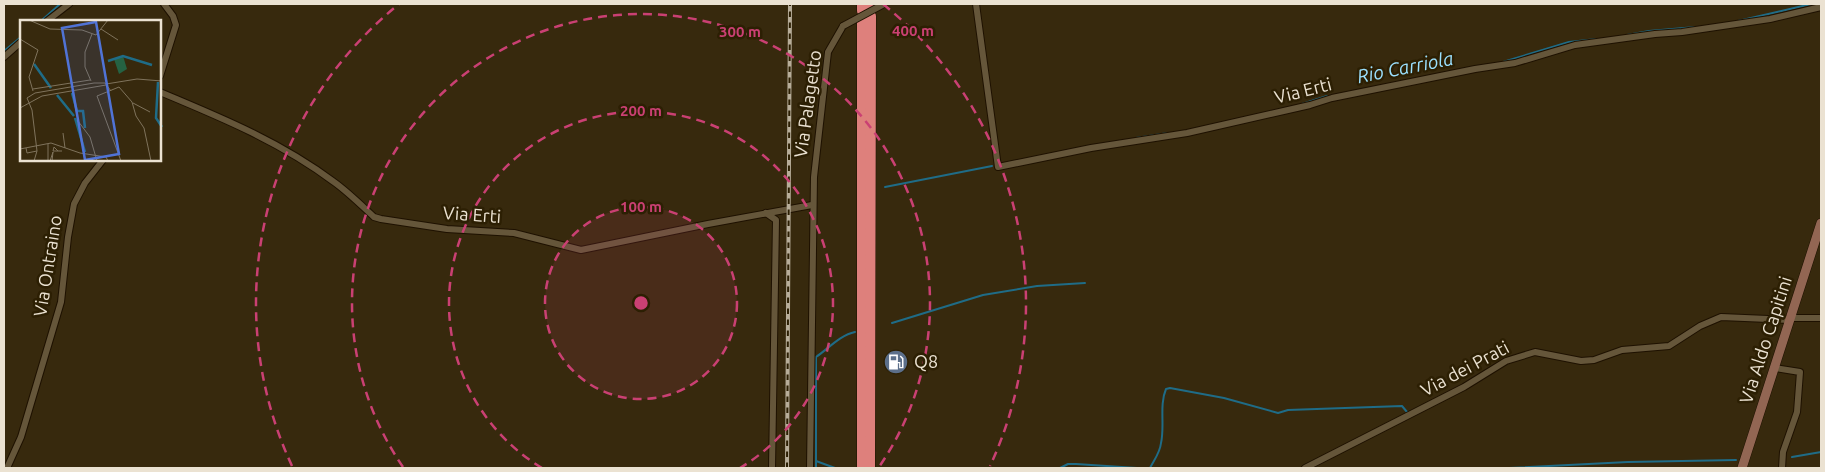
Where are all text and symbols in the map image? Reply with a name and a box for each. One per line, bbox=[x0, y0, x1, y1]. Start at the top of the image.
inset map bbox=[20, 20, 161, 161]
text: 400 m bbox=[892, 22, 934, 39]
text: 300 m bbox=[719, 23, 761, 40]
water label: Rio Carriola bbox=[1355, 47, 1455, 87]
street label: Via Palagetto bbox=[790, 49, 824, 159]
street label: Via Erti bbox=[1272, 73, 1333, 107]
text: 200 m bbox=[620, 102, 662, 119]
text: 100 m bbox=[620, 198, 662, 215]
street label: Via Erti bbox=[442, 202, 502, 226]
street label: Via Ontraino bbox=[29, 214, 65, 318]
street label: Via Aldo Capitini bbox=[1735, 274, 1795, 406]
centre of rings bbox=[632, 294, 650, 312]
street label: Via dei Prati bbox=[1417, 337, 1512, 400]
fuel station icon: Q8 bbox=[883, 349, 909, 375]
place label: Q8 bbox=[914, 351, 938, 372]

